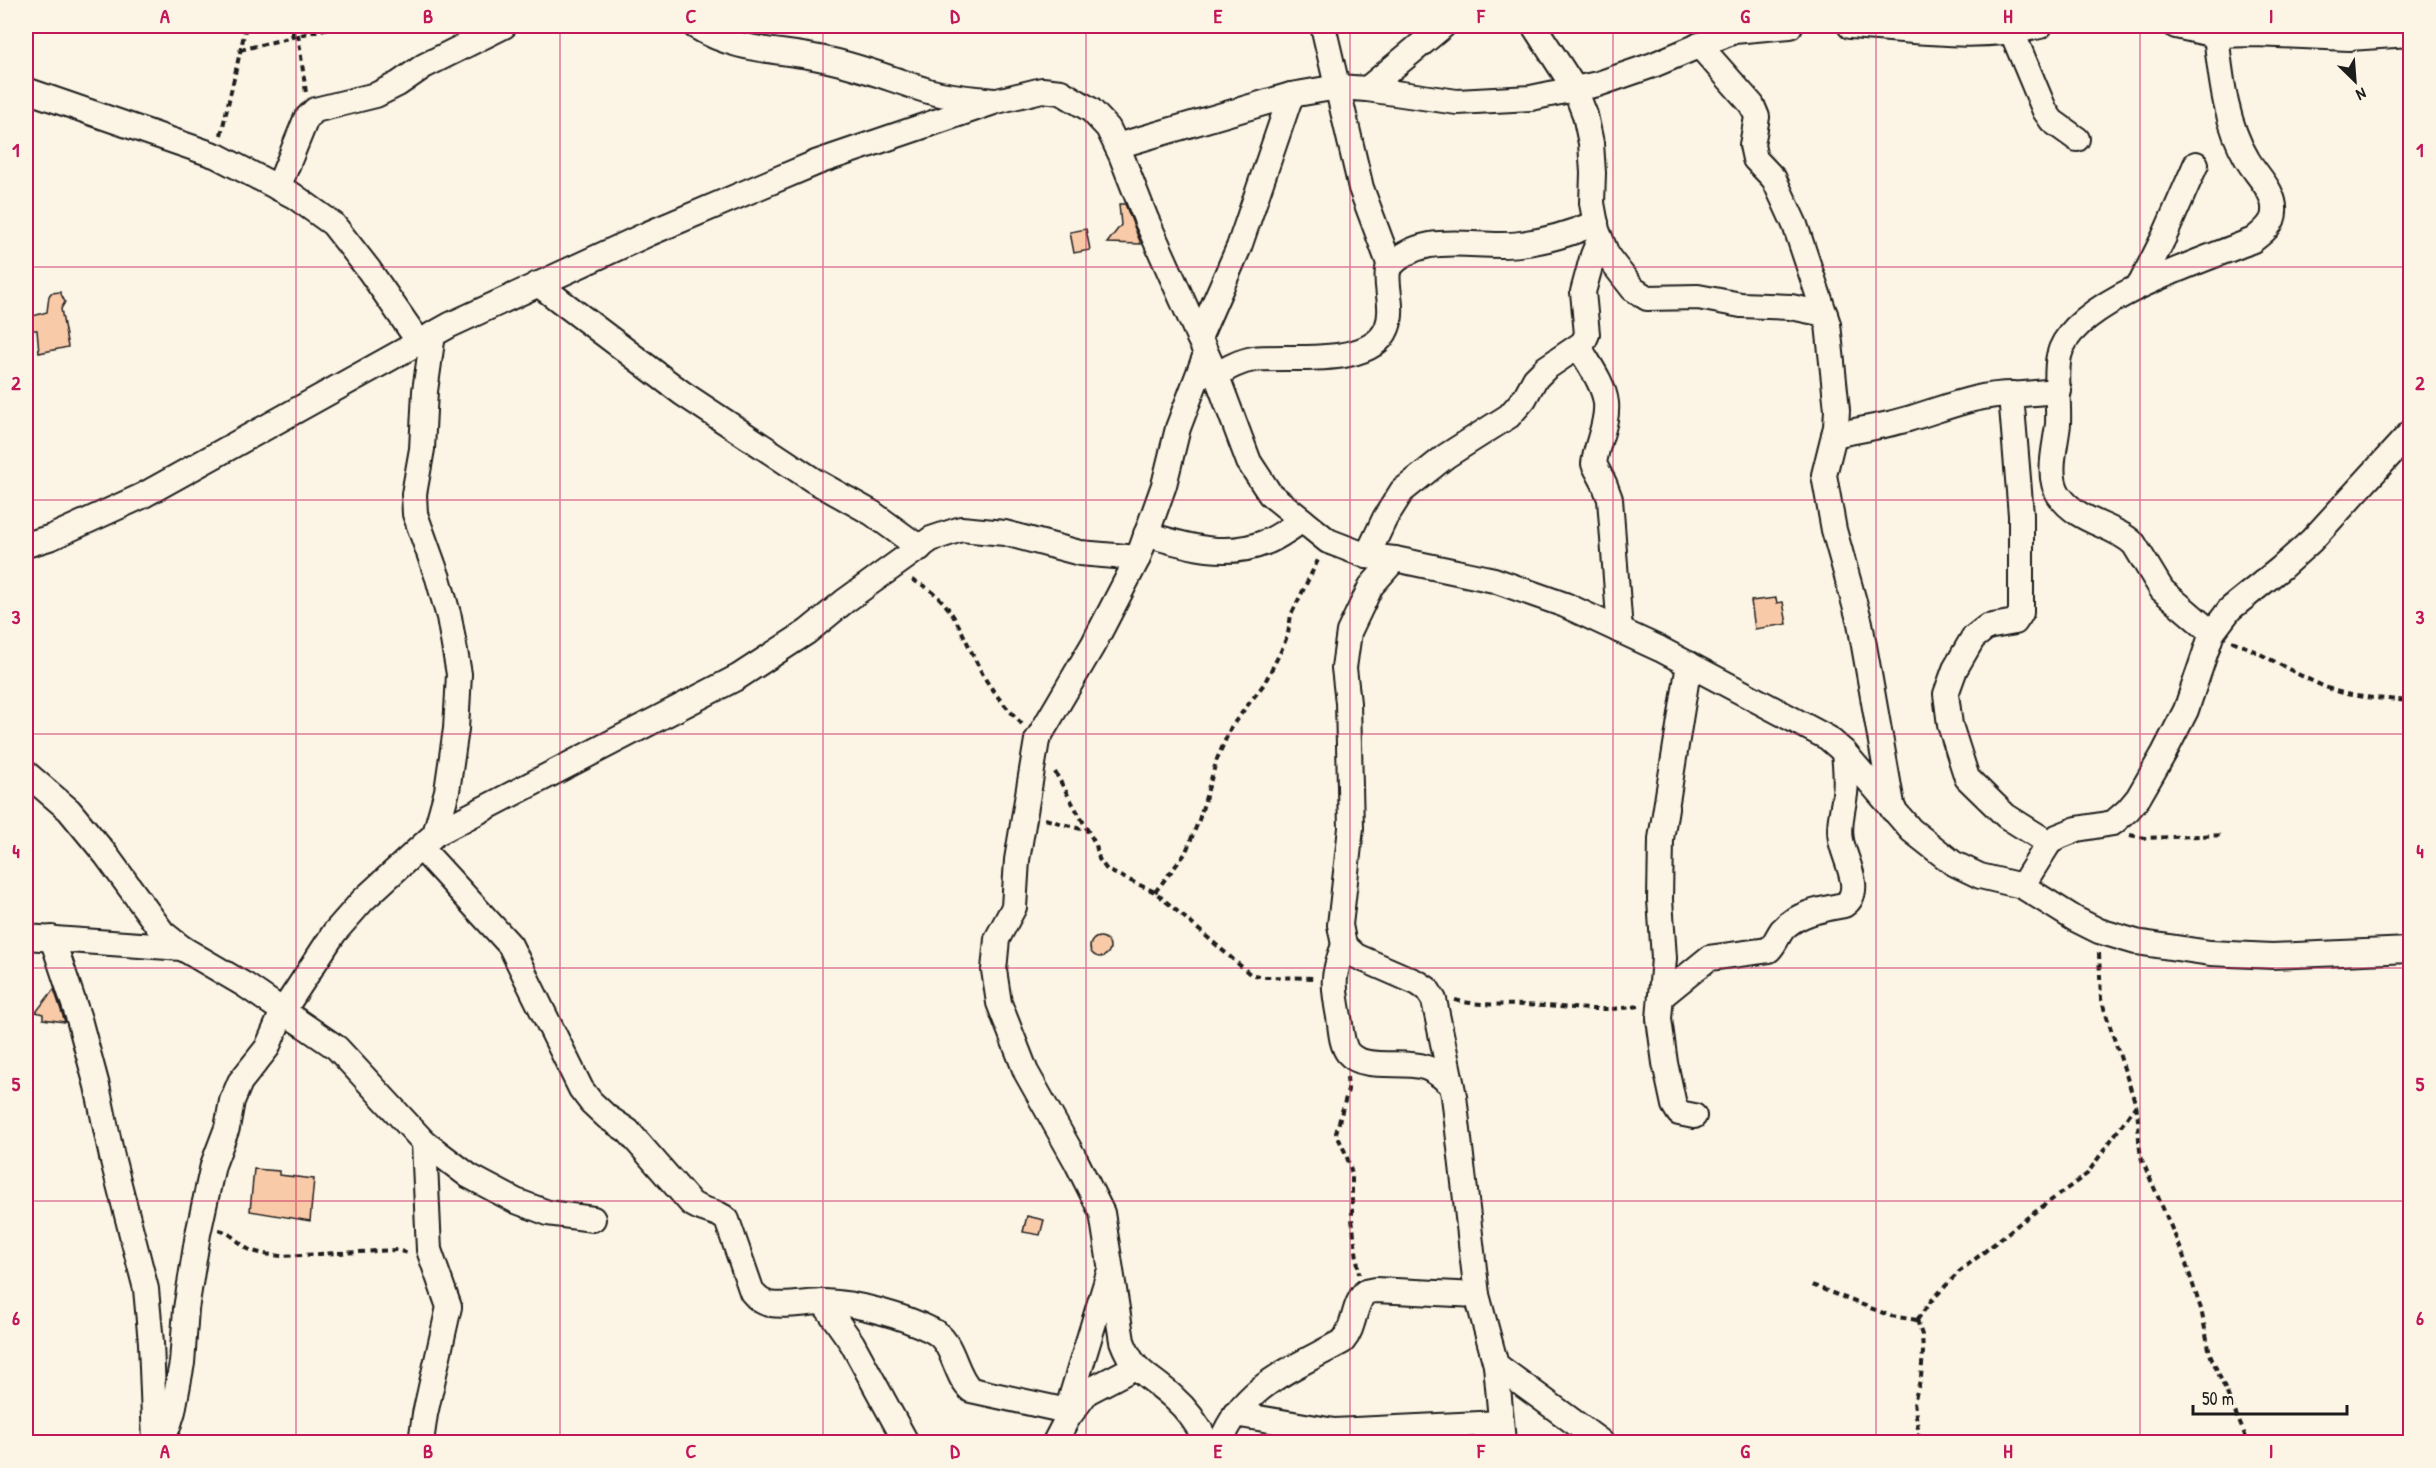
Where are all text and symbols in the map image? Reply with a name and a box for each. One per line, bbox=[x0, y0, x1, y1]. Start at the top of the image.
text: A bbox=[160, 2, 170, 29]
text: B bbox=[423, 2, 433, 29]
text: C bbox=[686, 2, 697, 29]
text: D bbox=[950, 2, 960, 29]
text: E bbox=[1214, 2, 1223, 29]
text: F bbox=[1476, 2, 1486, 29]
text: G bbox=[1740, 2, 1750, 29]
text: H bbox=[2003, 2, 2013, 29]
text: I bbox=[2269, 2, 2273, 29]
north arrow bbox=[2325, 51, 2385, 111]
text: N bbox=[2352, 83, 2370, 107]
text: 1 bbox=[12, 136, 20, 163]
text: 1 bbox=[2416, 136, 2424, 163]
text: 2 bbox=[11, 369, 21, 396]
text: 2 bbox=[2415, 369, 2425, 396]
text: 3 bbox=[12, 603, 21, 630]
text: 3 bbox=[2416, 603, 2425, 630]
text: 4 bbox=[12, 837, 20, 864]
text: 4 bbox=[2416, 837, 2424, 864]
text: 5 bbox=[12, 1070, 21, 1097]
text: 5 bbox=[2416, 1070, 2425, 1097]
text: 6 bbox=[12, 1304, 20, 1331]
text: 6 bbox=[2416, 1304, 2424, 1331]
scale bar bbox=[2193, 1378, 2348, 1416]
text: 50 m bbox=[2202, 1386, 2234, 1411]
text: A bbox=[160, 1437, 170, 1464]
text: B bbox=[423, 1437, 433, 1464]
text: C bbox=[686, 1437, 697, 1464]
text: D bbox=[950, 1437, 960, 1464]
text: E bbox=[1214, 1437, 1223, 1464]
text: F bbox=[1476, 1437, 1486, 1464]
text: G bbox=[1740, 1437, 1750, 1464]
text: H bbox=[2003, 1437, 2013, 1464]
text: I bbox=[2269, 1437, 2273, 1464]

